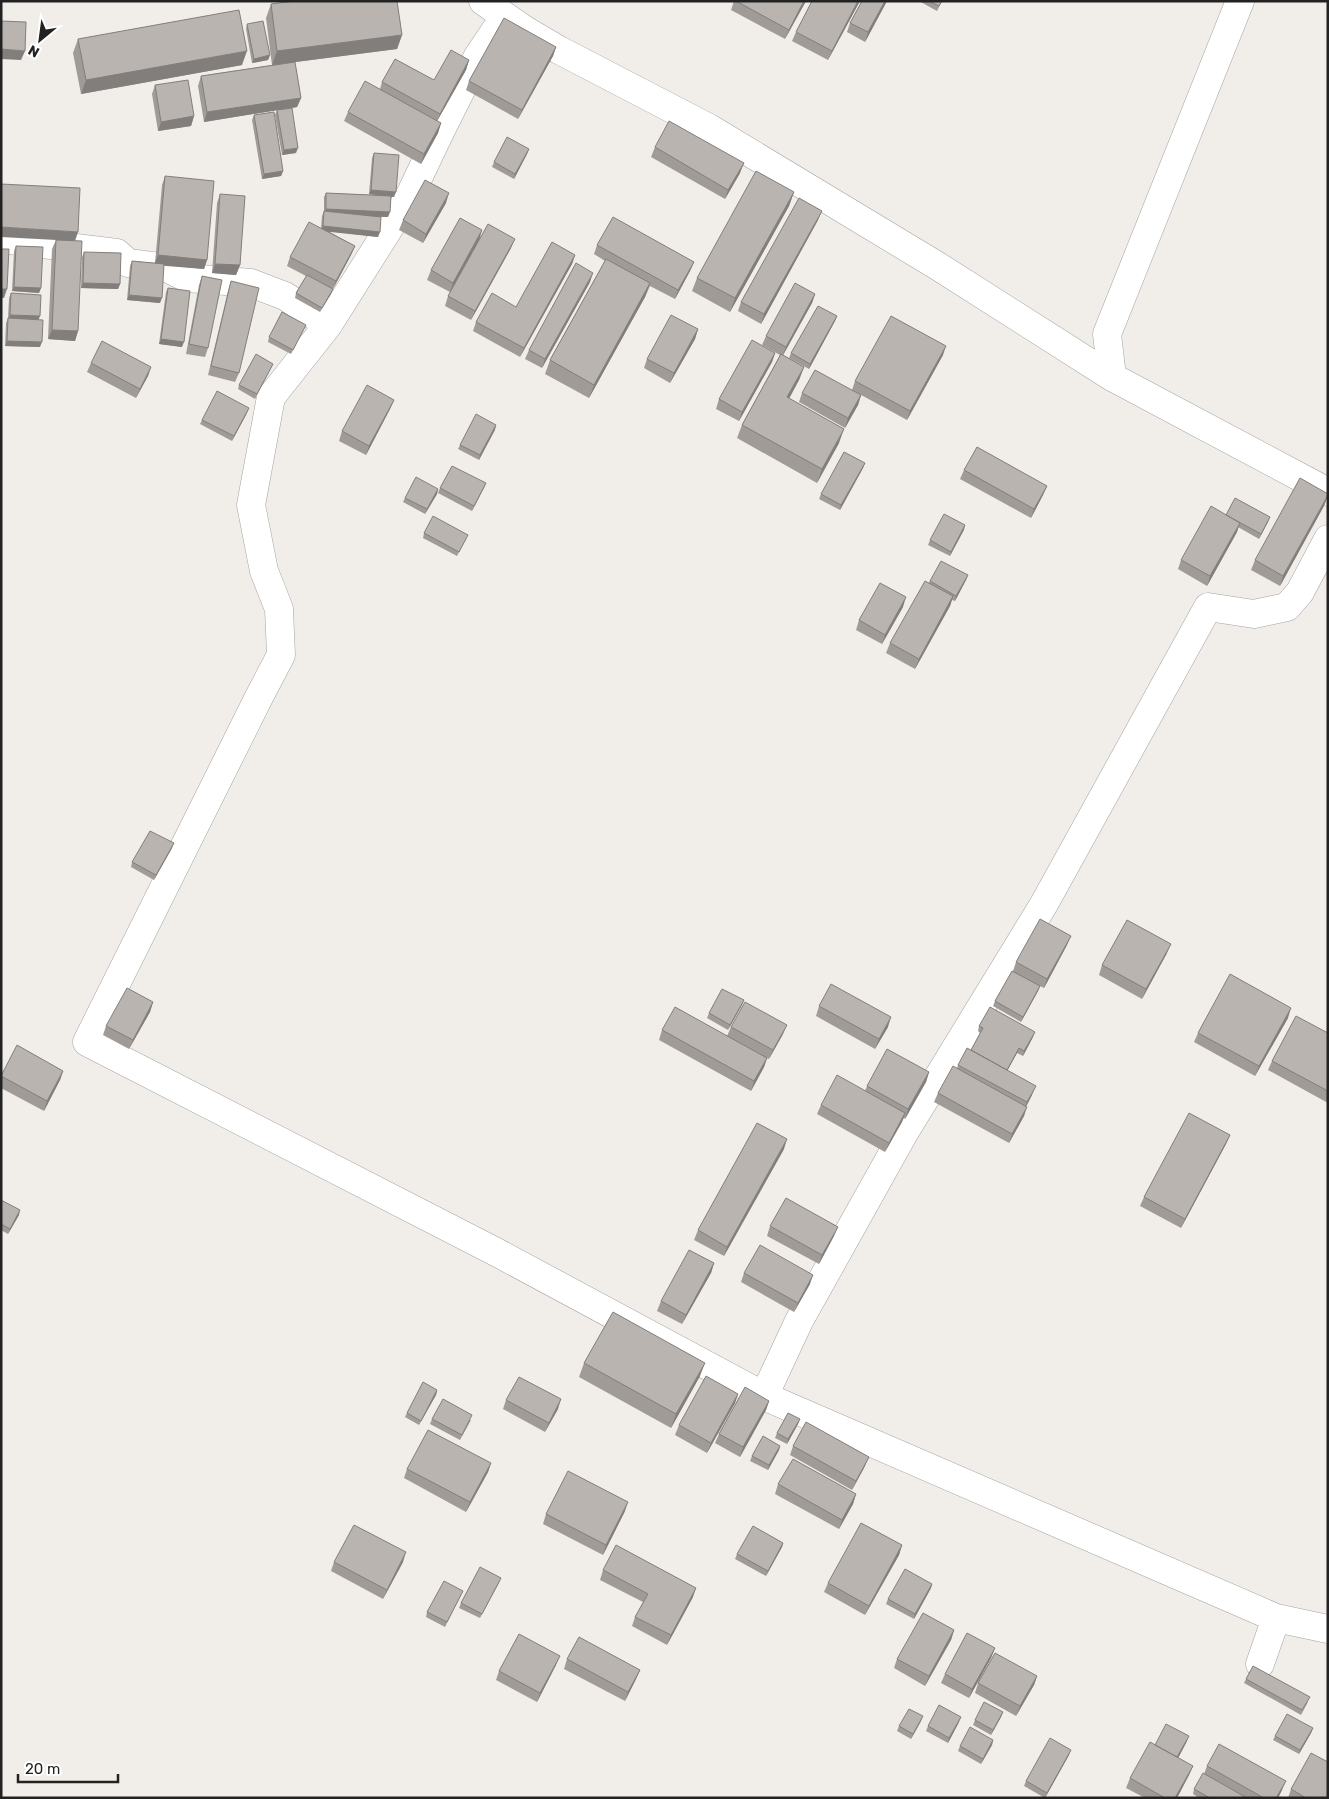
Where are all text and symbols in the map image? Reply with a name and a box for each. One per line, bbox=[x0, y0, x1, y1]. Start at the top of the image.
north arrow bbox=[15, 15, 65, 65]
text: N bbox=[25, 41, 42, 61]
scale bar bbox=[18, 1752, 118, 1784]
text: 20 m bbox=[25, 1760, 60, 1778]

